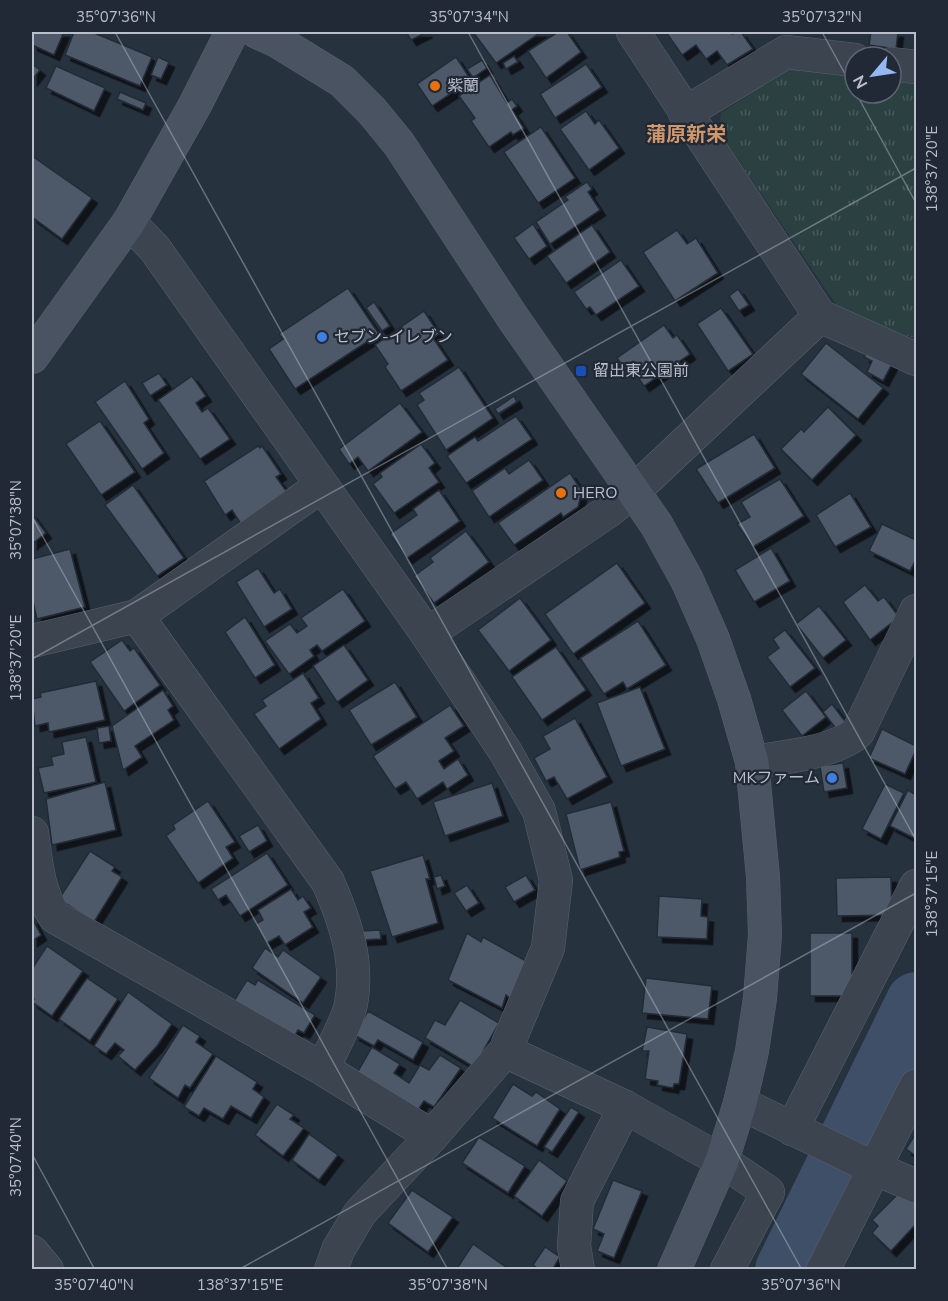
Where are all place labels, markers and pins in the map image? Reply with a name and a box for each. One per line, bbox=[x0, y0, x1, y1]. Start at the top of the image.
place label: 紫蘭 bbox=[447, 75, 479, 97]
marker: 紫蘭 bbox=[428, 79, 442, 93]
place label: セブン-イレブン bbox=[334, 326, 453, 348]
marker: セブン-イレブン bbox=[315, 330, 329, 344]
place label: 留出東公園前 bbox=[593, 360, 689, 382]
marker: 留出東公園前 bbox=[574, 364, 588, 378]
place label: HERO bbox=[573, 482, 617, 504]
marker: HERO bbox=[554, 486, 568, 500]
place label: MKファーム bbox=[733, 767, 820, 789]
marker: MKファーム bbox=[825, 771, 839, 785]

